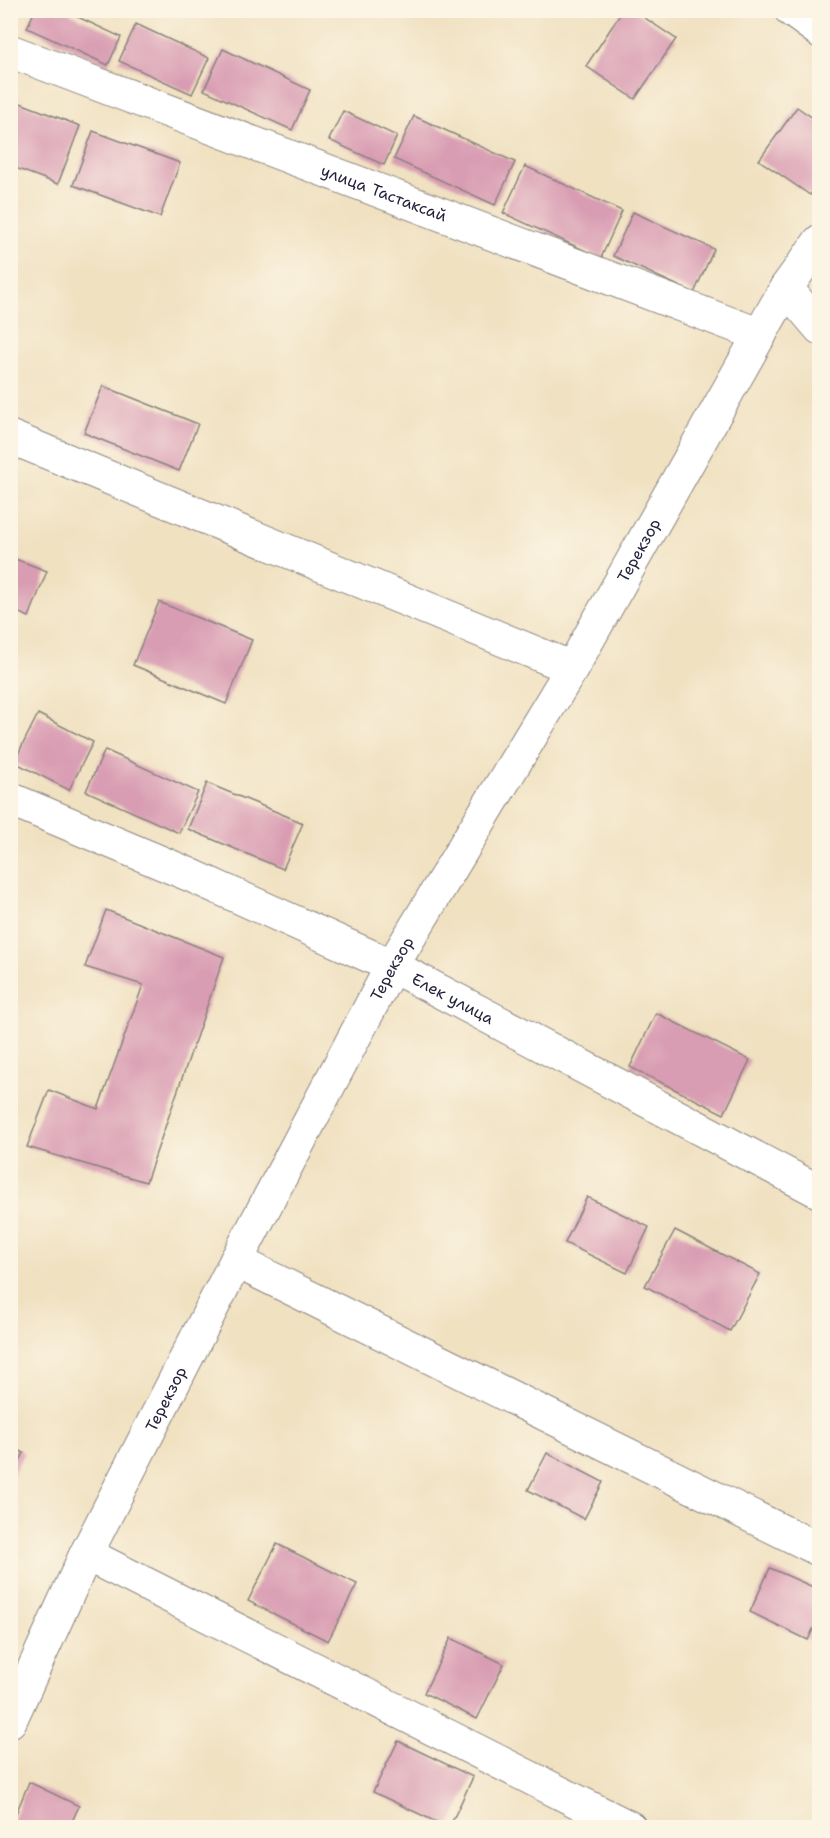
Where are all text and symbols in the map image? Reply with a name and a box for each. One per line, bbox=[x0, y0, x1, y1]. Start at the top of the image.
street label: улица Тастаксай bbox=[318, 159, 450, 226]
street label: Терекзор bbox=[612, 514, 665, 586]
street label: Терекзор bbox=[365, 933, 418, 1004]
street label: Елек улица bbox=[408, 968, 498, 1029]
street label: Терекзор bbox=[140, 1363, 191, 1435]

